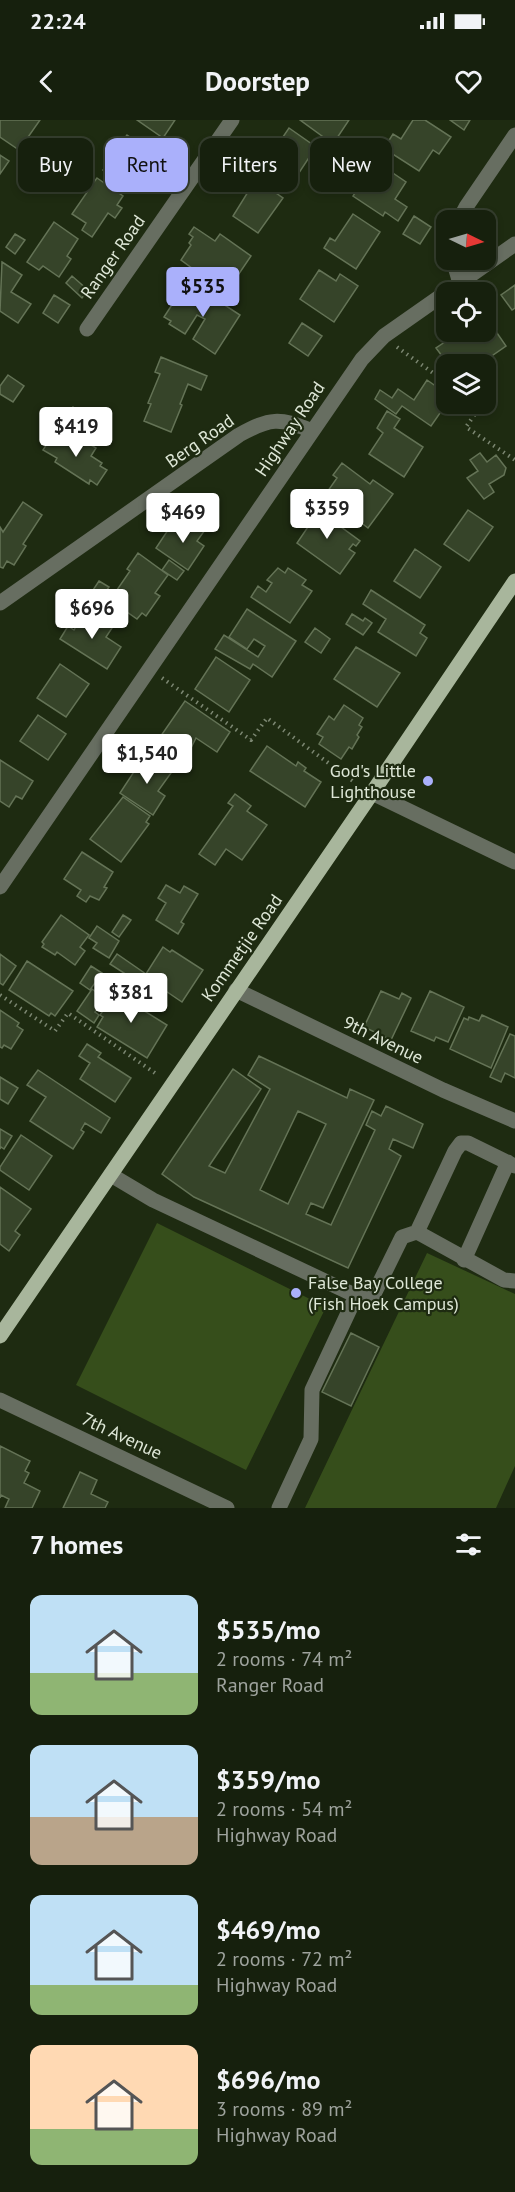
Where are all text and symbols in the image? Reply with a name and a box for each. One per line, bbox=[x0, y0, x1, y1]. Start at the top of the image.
text: 22:24 bbox=[30, 7, 86, 35]
text: Doorstep bbox=[205, 64, 310, 98]
icon: back bbox=[30, 65, 63, 98]
icon: heart bbox=[452, 65, 485, 98]
chip: Buy bbox=[18, 138, 93, 192]
chip: Rent bbox=[105, 138, 188, 192]
chip: Filters bbox=[200, 138, 298, 192]
chip: New bbox=[310, 138, 392, 192]
street label: Ranger Road bbox=[75, 210, 150, 303]
north arrow bbox=[436, 210, 496, 270]
map controls bbox=[436, 210, 496, 414]
pin: $535 bbox=[167, 267, 239, 318]
text: $535 bbox=[180, 273, 226, 299]
button: locate bbox=[436, 282, 496, 342]
button: layers bbox=[436, 354, 496, 414]
street label: Highway Road bbox=[250, 377, 330, 480]
pin: $419 bbox=[40, 407, 112, 458]
street label: Berg Road bbox=[161, 409, 238, 472]
text: $419 bbox=[53, 413, 99, 439]
pin: $359 bbox=[291, 489, 363, 540]
pin: $469 bbox=[147, 493, 219, 544]
text: $359 bbox=[304, 495, 350, 521]
text: $469 bbox=[160, 499, 206, 525]
pin: $696 bbox=[56, 589, 128, 640]
text: $696 bbox=[69, 595, 115, 621]
pin: $1,540 bbox=[98, 734, 196, 785]
text: $1,540 bbox=[116, 740, 178, 766]
place label: God's Little Lighthouse bbox=[330, 759, 416, 803]
marker: God's Little Lighthouse bbox=[421, 774, 435, 788]
street label: Kommetjie Road bbox=[196, 890, 287, 1006]
pin: $381 bbox=[95, 973, 167, 1024]
text: $381 bbox=[108, 979, 154, 1005]
street label: 9th Avenue bbox=[339, 1010, 427, 1069]
place label: False Bay College (Fish Hoek Campus) bbox=[308, 1271, 459, 1315]
marker: False Bay College (Fish Hoek Campus) bbox=[289, 1286, 303, 1300]
street label: 7th Avenue bbox=[78, 1407, 166, 1464]
text: 7 homes bbox=[30, 1528, 123, 1561]
icon: filters bbox=[452, 1528, 485, 1561]
text: $535/mo bbox=[216, 1613, 320, 1646]
icon: home bbox=[78, 1619, 150, 1691]
text: 2 rooms · 74 m² bbox=[216, 1646, 352, 1672]
text: Ranger Road bbox=[216, 1672, 324, 1698]
text: $359/mo bbox=[216, 1763, 320, 1796]
icon: home bbox=[78, 1769, 150, 1841]
text: 2 rooms · 54 m² bbox=[216, 1796, 352, 1822]
text: Highway Road bbox=[216, 1822, 337, 1848]
text: $469/mo bbox=[216, 1913, 320, 1946]
icon: home bbox=[78, 1919, 150, 1991]
text: 2 rooms · 72 m² bbox=[216, 1946, 352, 1972]
text: Highway Road bbox=[216, 1972, 337, 1998]
text: $696/mo bbox=[216, 2063, 320, 2096]
icon: home bbox=[78, 2069, 150, 2141]
text: 3 rooms · 89 m² bbox=[216, 2096, 352, 2122]
text: Highway Road bbox=[216, 2122, 337, 2148]

